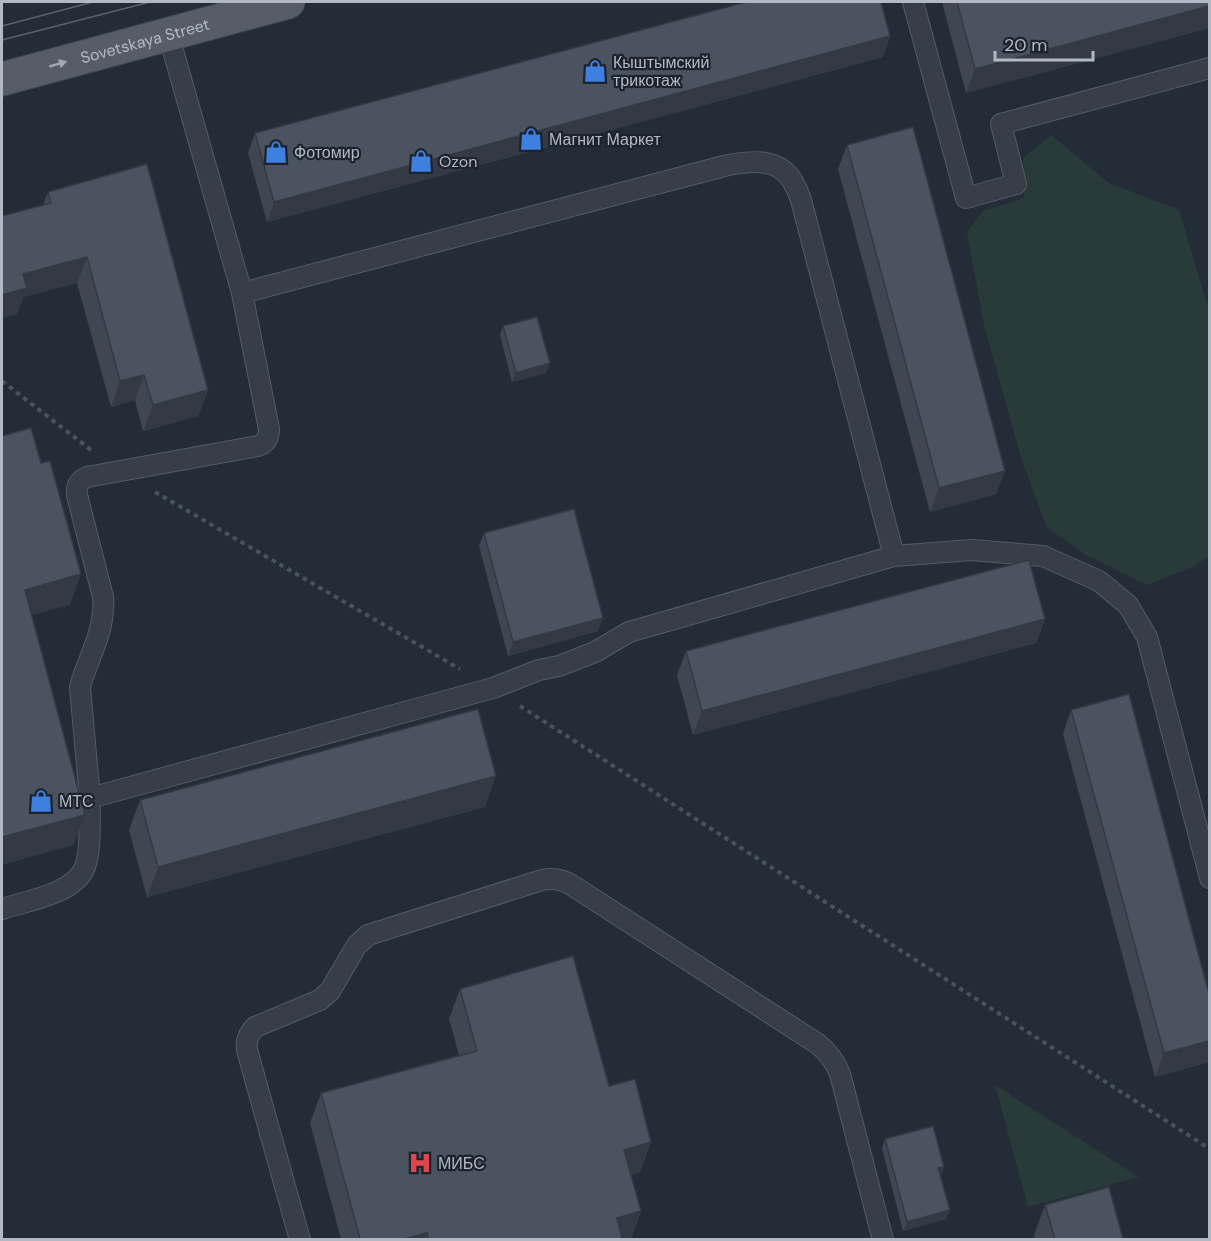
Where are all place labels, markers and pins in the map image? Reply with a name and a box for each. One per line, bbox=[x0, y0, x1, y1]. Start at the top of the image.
place label: Кыштымский трикотаж bbox=[613, 52, 709, 91]
shop icon: Кыштымский трикотаж bbox=[582, 58, 608, 84]
shop icon: Магнит Маркет bbox=[518, 126, 544, 152]
place label: Магнит Маркет bbox=[549, 129, 661, 150]
shop icon: Фотомир bbox=[263, 139, 289, 165]
place label: Фотомир bbox=[294, 142, 360, 163]
shop icon: Ozon bbox=[408, 148, 434, 174]
place label: Ozon bbox=[439, 151, 477, 172]
shop icon: МТС bbox=[28, 788, 54, 814]
place label: МТС bbox=[59, 791, 94, 812]
hospital icon: МИБС bbox=[407, 1150, 433, 1176]
place label: МИБС bbox=[438, 1153, 485, 1174]

